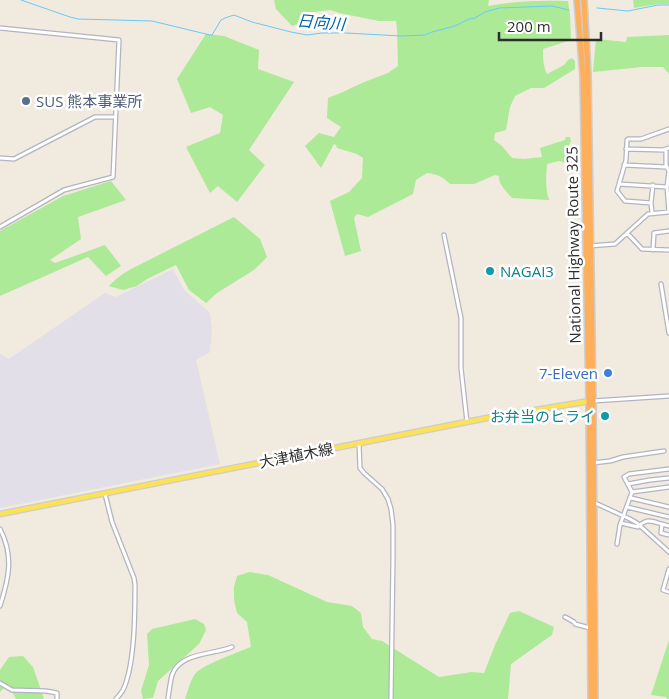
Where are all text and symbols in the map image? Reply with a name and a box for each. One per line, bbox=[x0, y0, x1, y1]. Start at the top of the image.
water label: 日向川 bbox=[296, 9, 348, 35]
scale bar bbox=[499, 10, 602, 42]
text: 200 m bbox=[507, 16, 551, 36]
place label: SUS 熊本事業所 bbox=[36, 91, 142, 111]
marker: SUS 熊本事業所 bbox=[20, 95, 32, 107]
street label: National Highway Route 325 bbox=[561, 146, 585, 344]
place label: NAGAI3 bbox=[500, 261, 554, 281]
marker: NAGAI3 bbox=[484, 265, 496, 277]
place label: 7-Eleven bbox=[539, 363, 598, 383]
marker: 7-Eleven bbox=[602, 367, 614, 379]
place label: お弁当のヒライ bbox=[490, 406, 595, 426]
marker: お弁当のヒライ bbox=[599, 410, 611, 422]
street label: 大津植木線 bbox=[257, 438, 335, 472]

